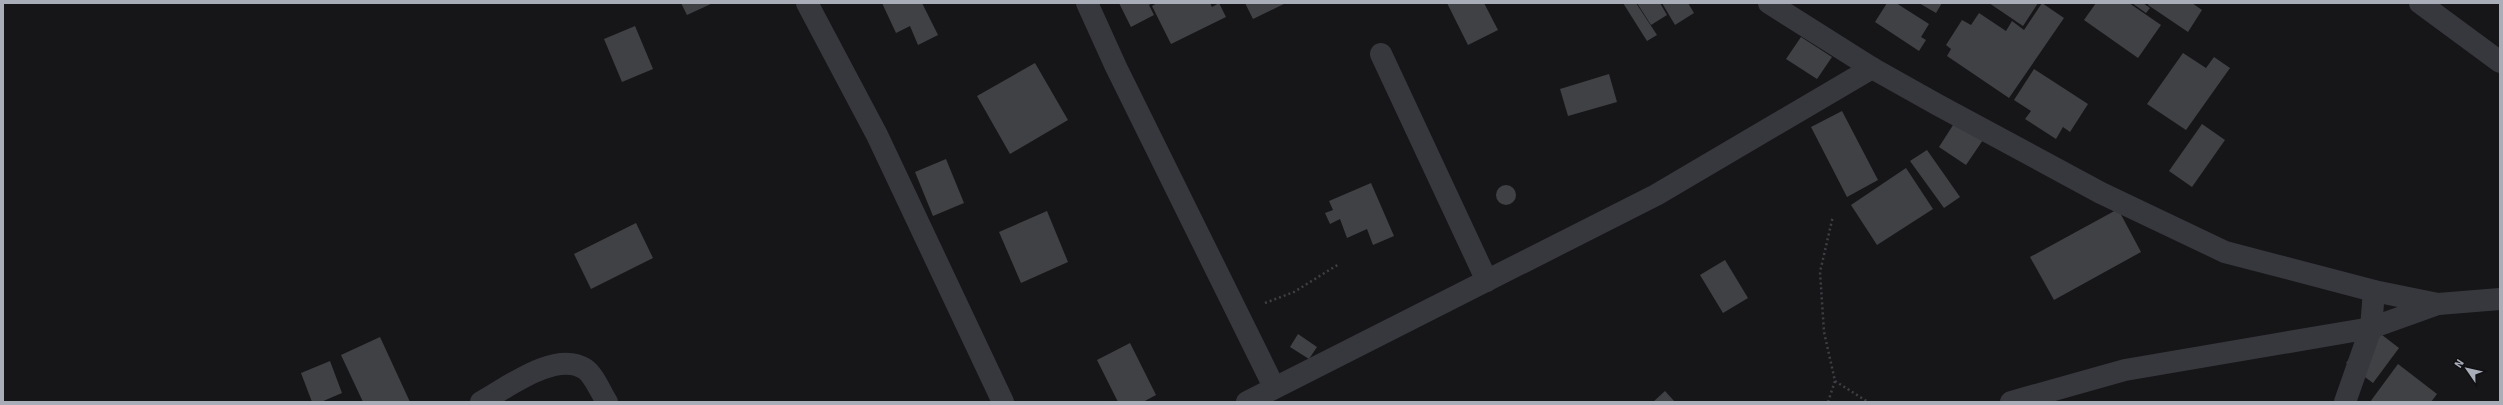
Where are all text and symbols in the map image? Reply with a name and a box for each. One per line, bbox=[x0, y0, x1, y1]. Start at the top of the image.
north arrow bbox=[2447, 349, 2487, 389]
text: N bbox=[2452, 357, 2467, 370]

